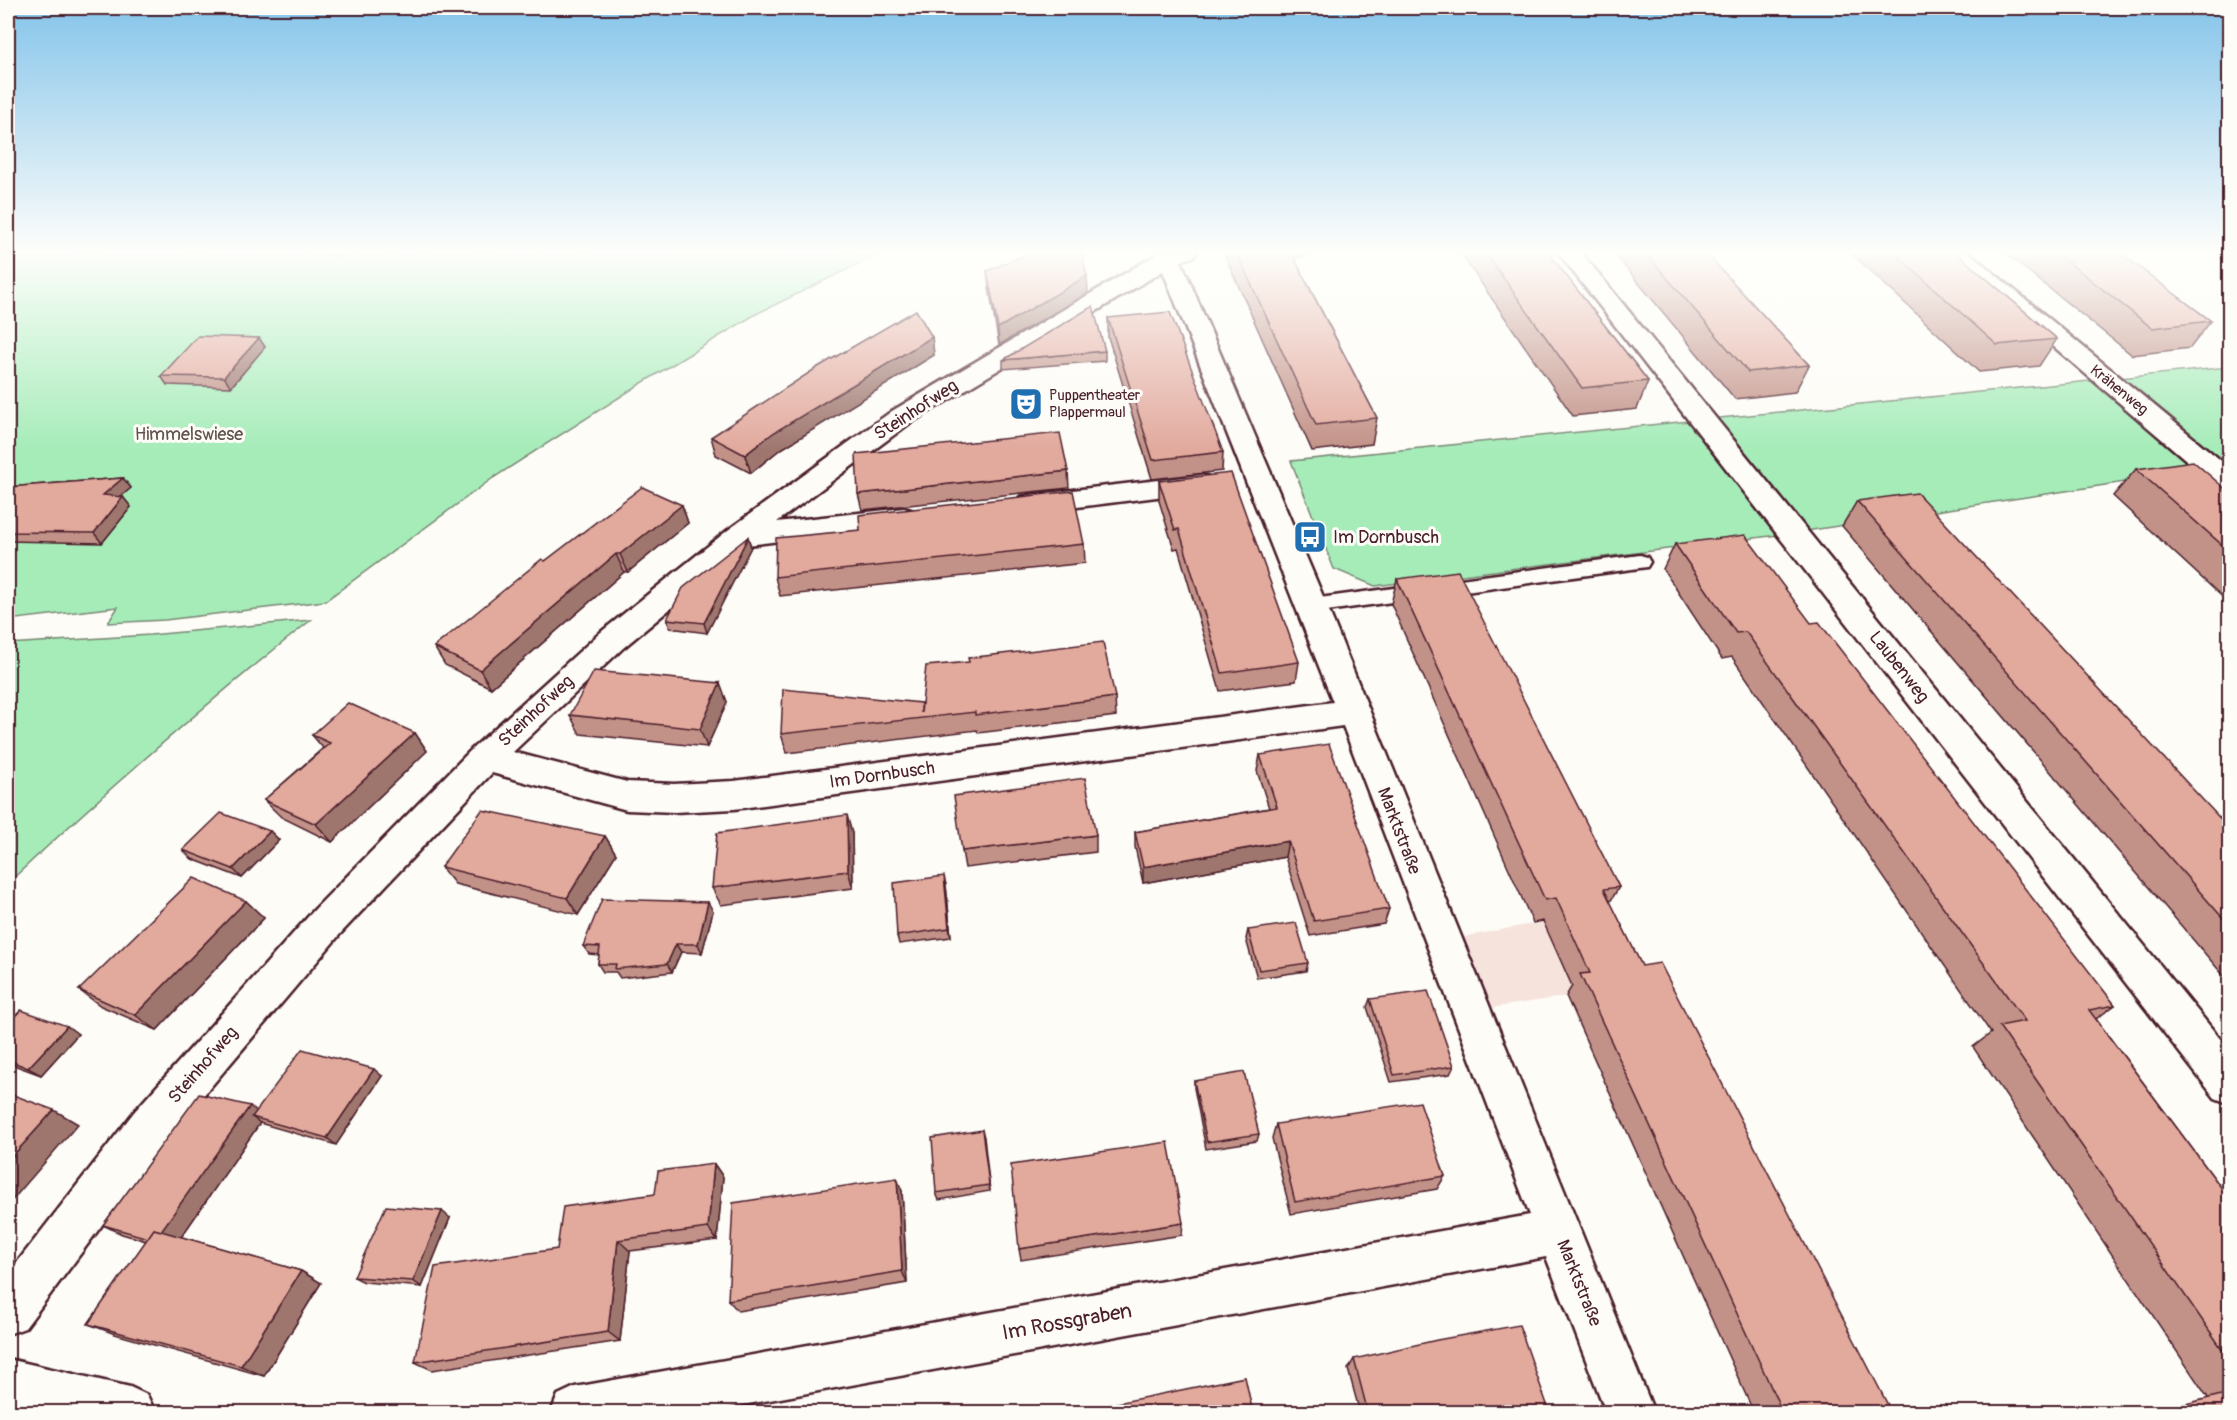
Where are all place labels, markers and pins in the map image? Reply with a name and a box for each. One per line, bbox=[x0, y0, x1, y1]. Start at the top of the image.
theatre icon: Puppentheater Plappermaul bbox=[1008, 386, 1044, 422]
place label: Puppentheater Plappermaul bbox=[1049, 386, 1141, 422]
bus stop icon: Im Dornbusch bbox=[1292, 519, 1328, 555]
place label: Im Dornbusch bbox=[1333, 526, 1439, 549]

